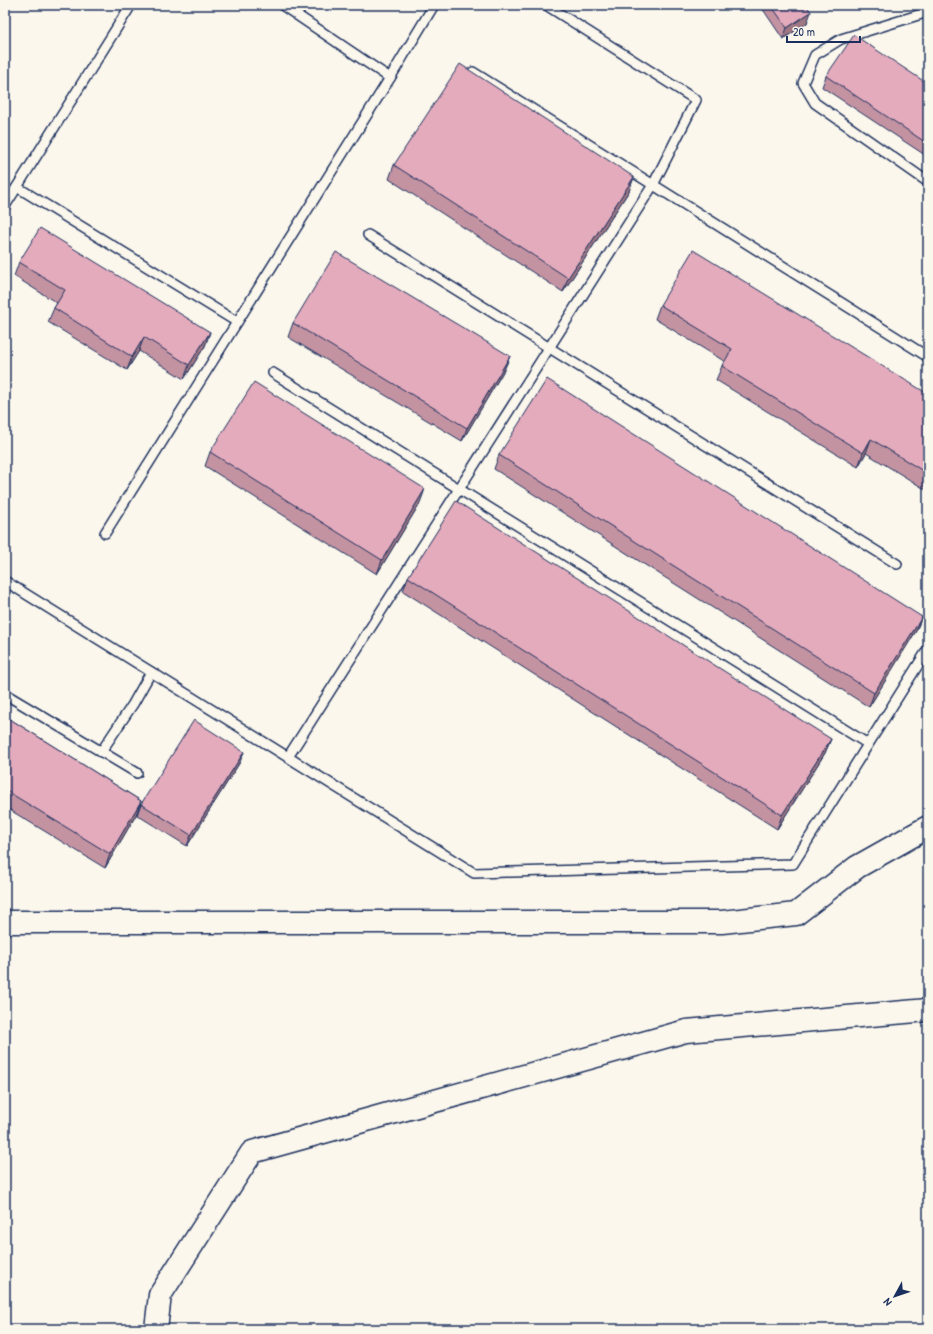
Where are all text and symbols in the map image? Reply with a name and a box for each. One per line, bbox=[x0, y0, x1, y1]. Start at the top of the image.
scale bar bbox=[787, 18, 860, 44]
text: 20 m bbox=[793, 23, 815, 40]
north arrow bbox=[875, 1276, 915, 1316]
text: N bbox=[880, 1296, 895, 1309]

